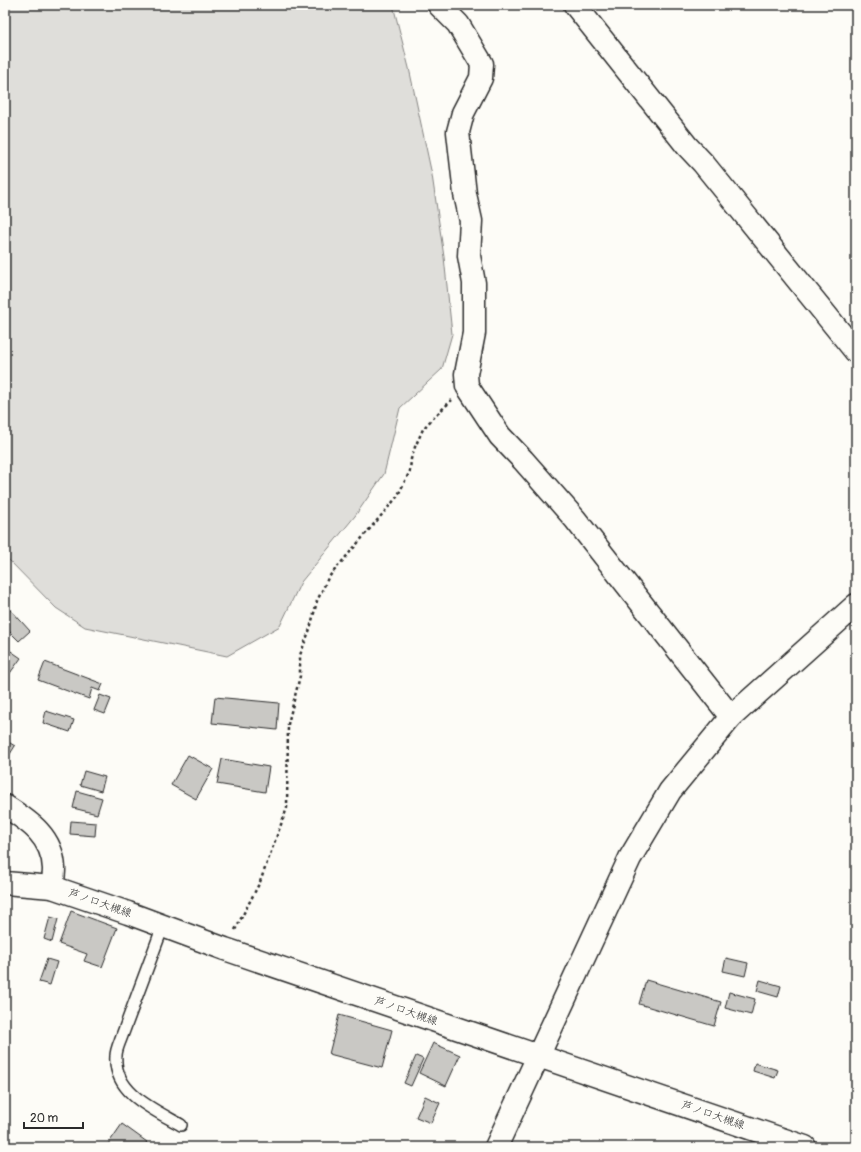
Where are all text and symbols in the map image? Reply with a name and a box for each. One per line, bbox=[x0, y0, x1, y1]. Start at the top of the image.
street label: 芦ノ口大槻線 bbox=[67, 886, 133, 920]
street label: 芦ノ口大槻線 bbox=[373, 994, 439, 1028]
street label: 芦ノ口大槻線 bbox=[680, 1098, 746, 1132]
scale bar bbox=[24, 1104, 83, 1130]
text: 20 m bbox=[30, 1111, 59, 1126]

